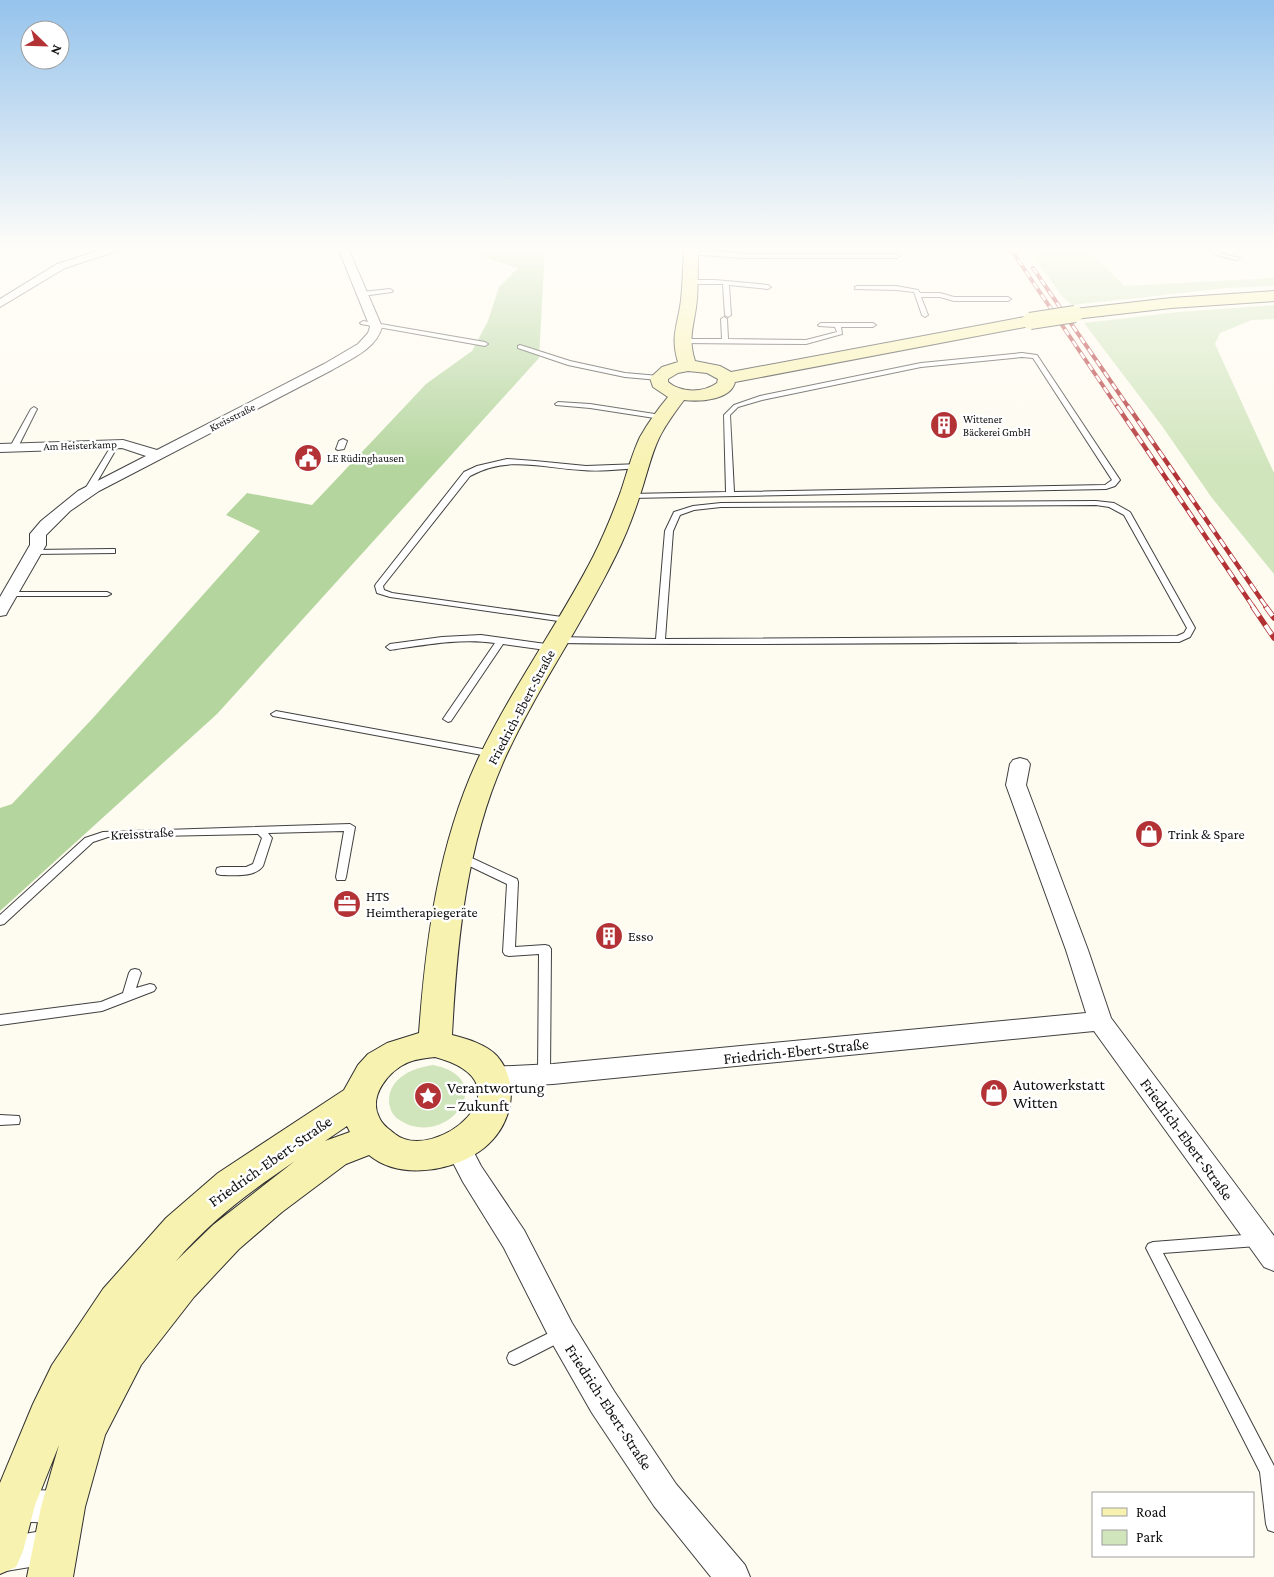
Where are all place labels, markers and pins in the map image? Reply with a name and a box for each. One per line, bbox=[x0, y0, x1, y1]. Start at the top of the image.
building icon: Wittener Bäckerei GmbH bbox=[929, 410, 959, 440]
place label: Wittener Bäckerei GmbH bbox=[963, 413, 1031, 438]
public building icon: LE Rüdinghausen bbox=[293, 443, 323, 473]
place label: LE Rüdinghausen bbox=[327, 452, 404, 465]
shop icon: Trink & Spare bbox=[1134, 819, 1164, 849]
place label: Trink & Spare bbox=[1168, 826, 1245, 842]
place label: HTS Heimtherapiegeräte bbox=[366, 888, 478, 920]
office icon: HTS Heimtherapiegeräte bbox=[332, 889, 362, 919]
building icon: Esso bbox=[594, 921, 624, 951]
place label: Esso bbox=[628, 928, 654, 944]
place label: Autowerkstatt Witten bbox=[1013, 1076, 1106, 1111]
shop icon: Autowerkstatt Witten bbox=[979, 1078, 1009, 1108]
place label: Verantwortung – Zukunft bbox=[447, 1079, 545, 1114]
place icon: Verantwortung – Zukunft bbox=[413, 1081, 443, 1111]

